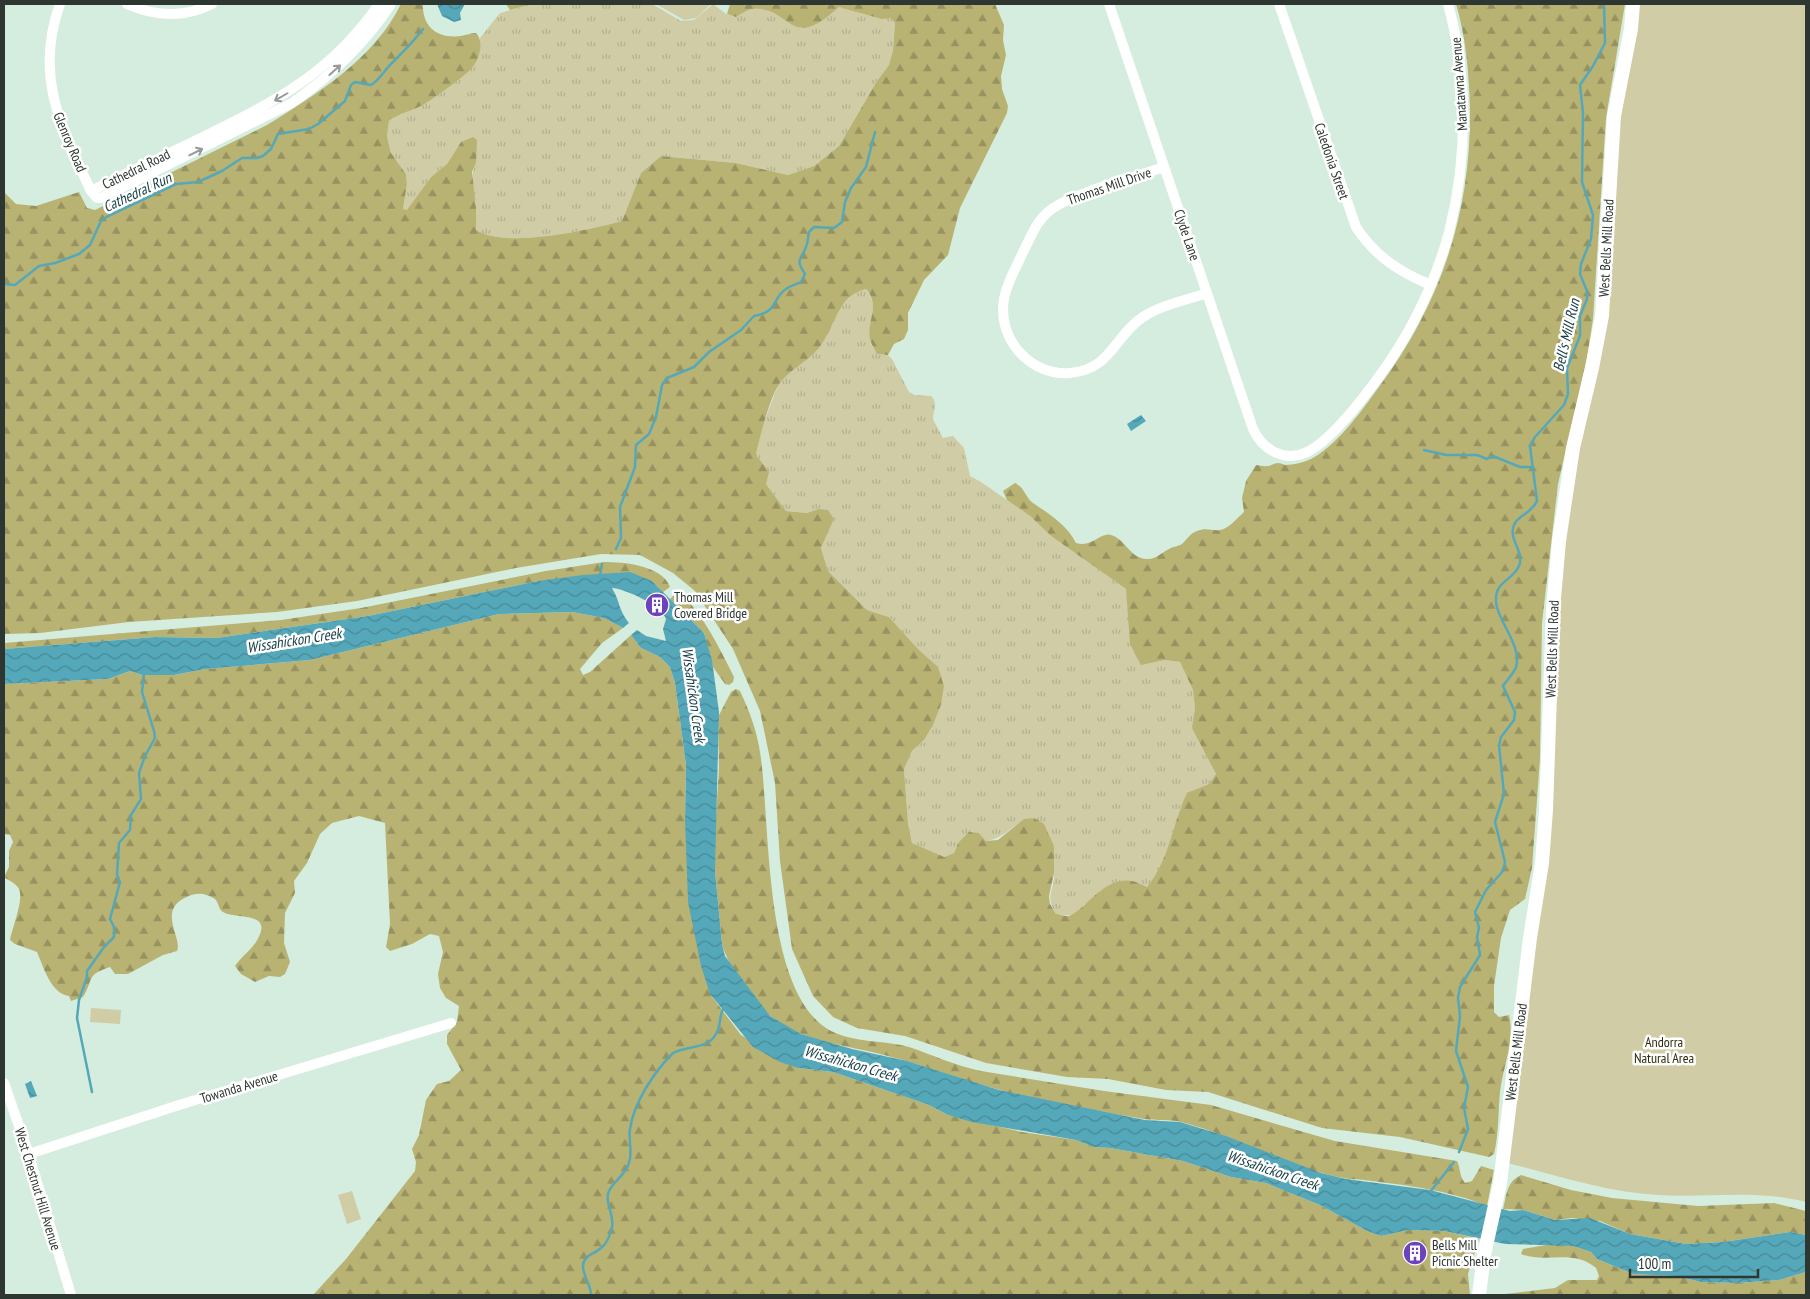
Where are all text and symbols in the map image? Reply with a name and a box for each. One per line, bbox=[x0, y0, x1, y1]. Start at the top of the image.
street label: Manatawna Avenue bbox=[1447, 36, 1471, 131]
one-way arrow bbox=[329, 64, 342, 76]
one-way arrow bbox=[274, 92, 289, 102]
street label: Glenroy Road bbox=[49, 109, 91, 175]
street label: Caledonia Street bbox=[1311, 120, 1354, 202]
street label: Cathedral Road bbox=[99, 145, 173, 193]
one-way arrow bbox=[188, 146, 203, 156]
street label: Thomas Mill Drive bbox=[1065, 163, 1154, 209]
water label: Cathedral Run bbox=[100, 167, 175, 216]
street label: West Bells Mill Road bbox=[1594, 199, 1618, 297]
street label: Clyde Lane bbox=[1170, 207, 1204, 263]
water label: Bell's Mill Run bbox=[1548, 296, 1584, 373]
place label: Thomas Mill Covered Bridge bbox=[674, 588, 747, 622]
building icon: Thomas Mill Covered Bridge bbox=[644, 592, 670, 618]
street label: West Bells Mill Road bbox=[1541, 600, 1563, 698]
water label: Wissahickon Creek bbox=[245, 623, 345, 657]
water label: Wissahickon Creek bbox=[678, 646, 710, 746]
street label: West Bells Mill Road bbox=[1501, 1002, 1531, 1102]
park label: Andorra Natural Area bbox=[1634, 1033, 1694, 1067]
water label: Wissahickon Creek bbox=[802, 1041, 902, 1086]
street label: Towanda Avenue bbox=[198, 1067, 280, 1107]
street label: West Chestnut Hill Avenue bbox=[11, 1126, 65, 1253]
water label: Wissahickon Creek bbox=[1225, 1145, 1323, 1195]
place label: Bells Mill Picnic Shelter bbox=[1432, 1236, 1498, 1270]
building icon: Bells Mill Picnic Shelter bbox=[1402, 1240, 1428, 1266]
scale bar bbox=[1630, 1246, 1758, 1278]
text: 100 m bbox=[1638, 1254, 1671, 1273]

